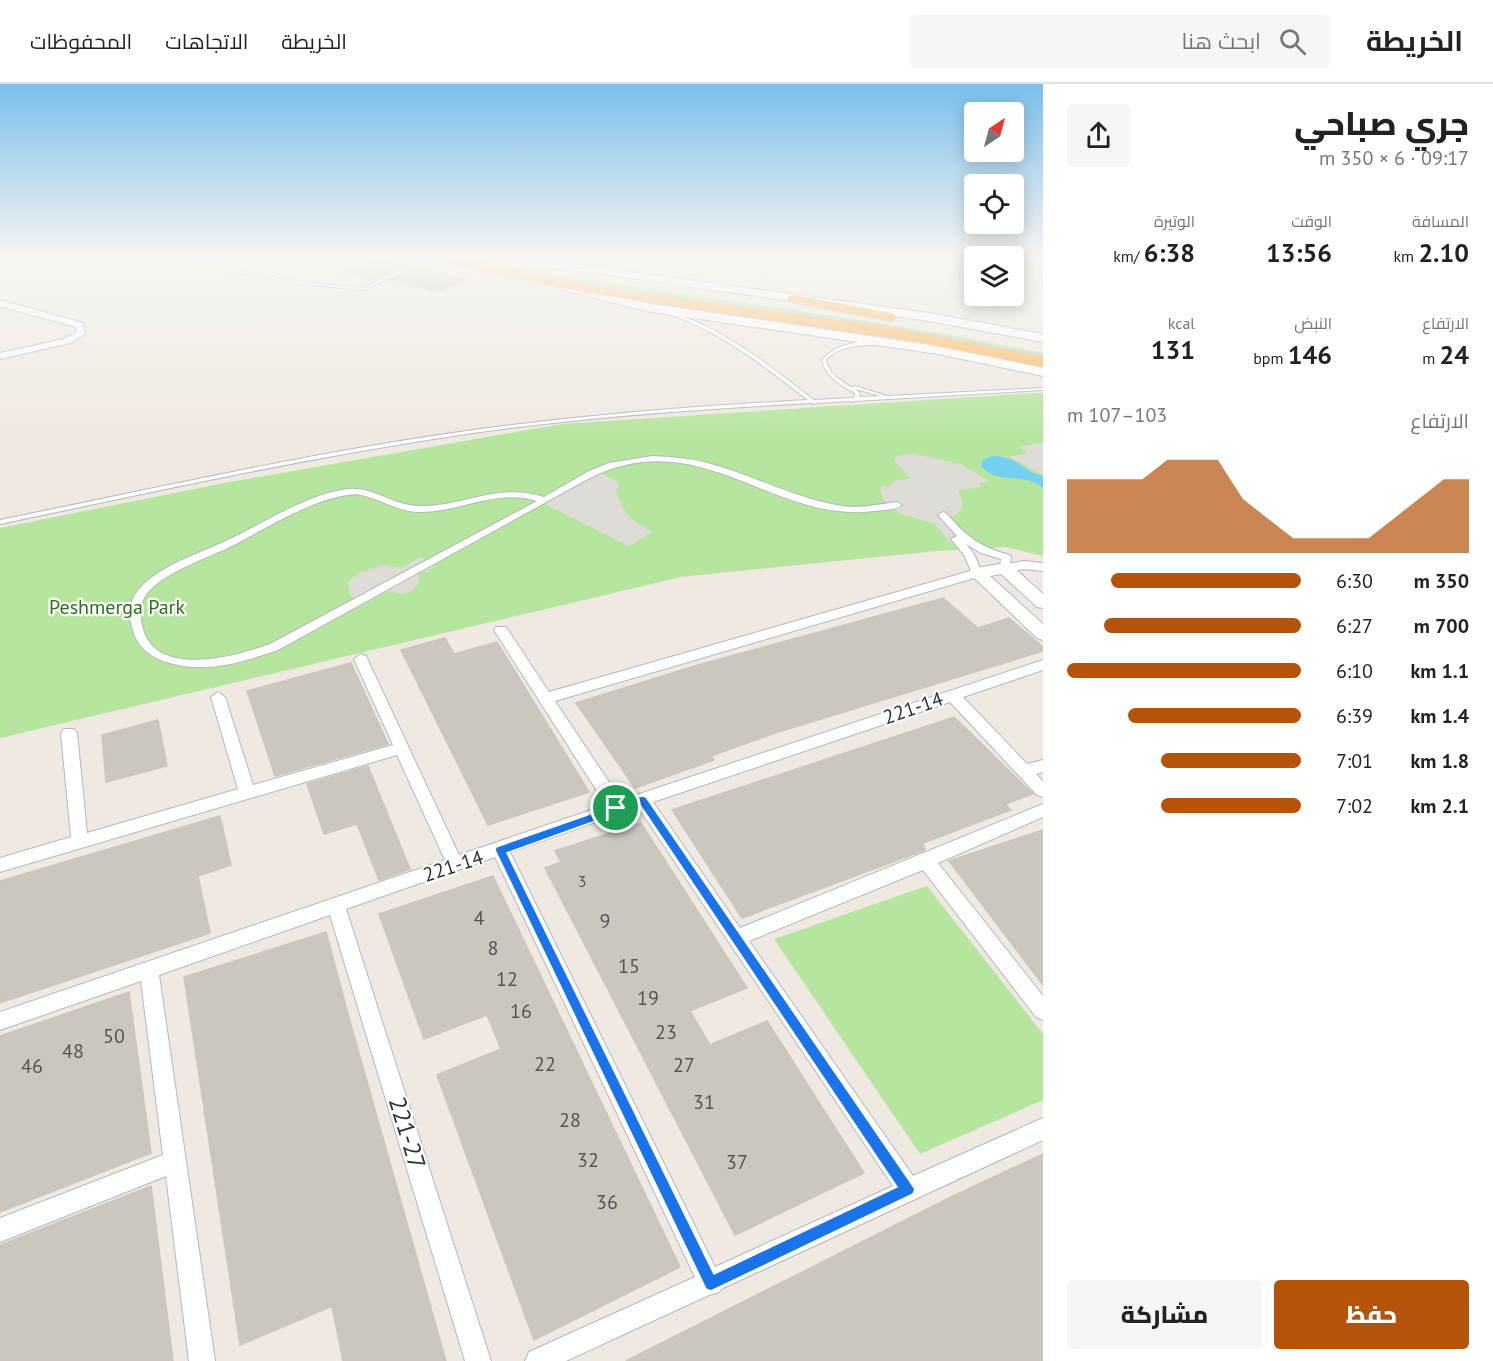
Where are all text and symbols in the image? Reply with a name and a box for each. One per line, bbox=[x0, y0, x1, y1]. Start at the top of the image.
search box bbox=[910, 14, 1330, 68]
text: الخريطة bbox=[1366, 22, 1463, 59]
icon: search bbox=[1276, 25, 1309, 58]
text: ابحث هنا bbox=[1182, 27, 1261, 55]
text: المحفوظات bbox=[30, 28, 132, 55]
text: الاتجاهات bbox=[165, 28, 248, 55]
text: الخريطة bbox=[281, 28, 347, 55]
text: جري صباحي bbox=[1294, 101, 1469, 144]
north arrow bbox=[964, 102, 1024, 162]
map controls bbox=[964, 102, 1024, 306]
button: share bbox=[1067, 104, 1130, 167]
text: 09:17 · 6 × 350 m bbox=[1319, 145, 1469, 171]
button: locate bbox=[964, 174, 1024, 234]
text: الوتيرة bbox=[1154, 211, 1195, 231]
text: الوقت bbox=[1291, 211, 1332, 231]
text: المسافة bbox=[1412, 211, 1469, 231]
text: 6:38 bbox=[1144, 236, 1195, 269]
text: 13:56 bbox=[1266, 236, 1332, 269]
text: 2.10 bbox=[1418, 236, 1469, 269]
button: layers bbox=[964, 246, 1024, 306]
text: /km bbox=[1113, 246, 1144, 266]
text: km bbox=[1393, 246, 1418, 266]
text: kcal bbox=[1168, 313, 1195, 333]
text: النبض bbox=[1294, 313, 1332, 333]
text: الارتفاع bbox=[1422, 313, 1469, 333]
text: 131 bbox=[1151, 333, 1195, 366]
text: 146 bbox=[1288, 338, 1332, 371]
text: 24 bbox=[1440, 338, 1469, 371]
text: bpm bbox=[1253, 348, 1288, 368]
text: m bbox=[1422, 348, 1440, 368]
text: 103–107 m bbox=[1067, 402, 1167, 428]
text: الارتفاع bbox=[1410, 408, 1469, 434]
text: 6:30 bbox=[1336, 568, 1373, 594]
text: 350 m bbox=[1414, 568, 1469, 594]
park label: Peshmerga Park bbox=[49, 594, 185, 620]
text: 6:27 bbox=[1336, 613, 1373, 639]
text: 700 m bbox=[1414, 613, 1469, 639]
text: 6:10 bbox=[1336, 658, 1373, 684]
text: 1.1 km bbox=[1410, 658, 1469, 684]
street label: 221-14 bbox=[880, 686, 946, 730]
text: 6:39 bbox=[1336, 703, 1373, 729]
text: 1.4 km bbox=[1410, 703, 1469, 729]
text: 7:01 bbox=[1336, 748, 1373, 774]
text: 1.8 km bbox=[1410, 748, 1469, 774]
pin bbox=[590, 782, 641, 833]
icon: arrive bbox=[599, 791, 632, 824]
text: 7:02 bbox=[1336, 793, 1373, 819]
text: 2.1 km bbox=[1410, 793, 1469, 819]
street label: 221-14 bbox=[420, 844, 486, 888]
house number: 3 bbox=[578, 871, 586, 891]
house number: 4 bbox=[474, 905, 485, 931]
house number: 9 bbox=[600, 908, 610, 934]
house number: 8 bbox=[488, 935, 498, 961]
house number: 15 bbox=[618, 953, 640, 979]
house number: 12 bbox=[496, 966, 518, 992]
house number: 19 bbox=[637, 985, 659, 1011]
house number: 16 bbox=[510, 998, 532, 1024]
house number: 23 bbox=[655, 1019, 677, 1045]
house number: 50 bbox=[103, 1023, 125, 1049]
house number: 48 bbox=[62, 1038, 84, 1064]
house number: 22 bbox=[534, 1051, 556, 1077]
house number: 27 bbox=[673, 1052, 695, 1078]
house number: 46 bbox=[21, 1053, 43, 1079]
house number: 31 bbox=[693, 1089, 715, 1115]
street label: 221-27 bbox=[382, 1093, 433, 1173]
house number: 28 bbox=[559, 1107, 581, 1133]
house number: 32 bbox=[577, 1147, 599, 1173]
house number: 37 bbox=[726, 1149, 748, 1175]
house number: 36 bbox=[596, 1189, 618, 1215]
button: مشاركة bbox=[1067, 1280, 1262, 1349]
button: حفظ bbox=[1274, 1280, 1469, 1349]

